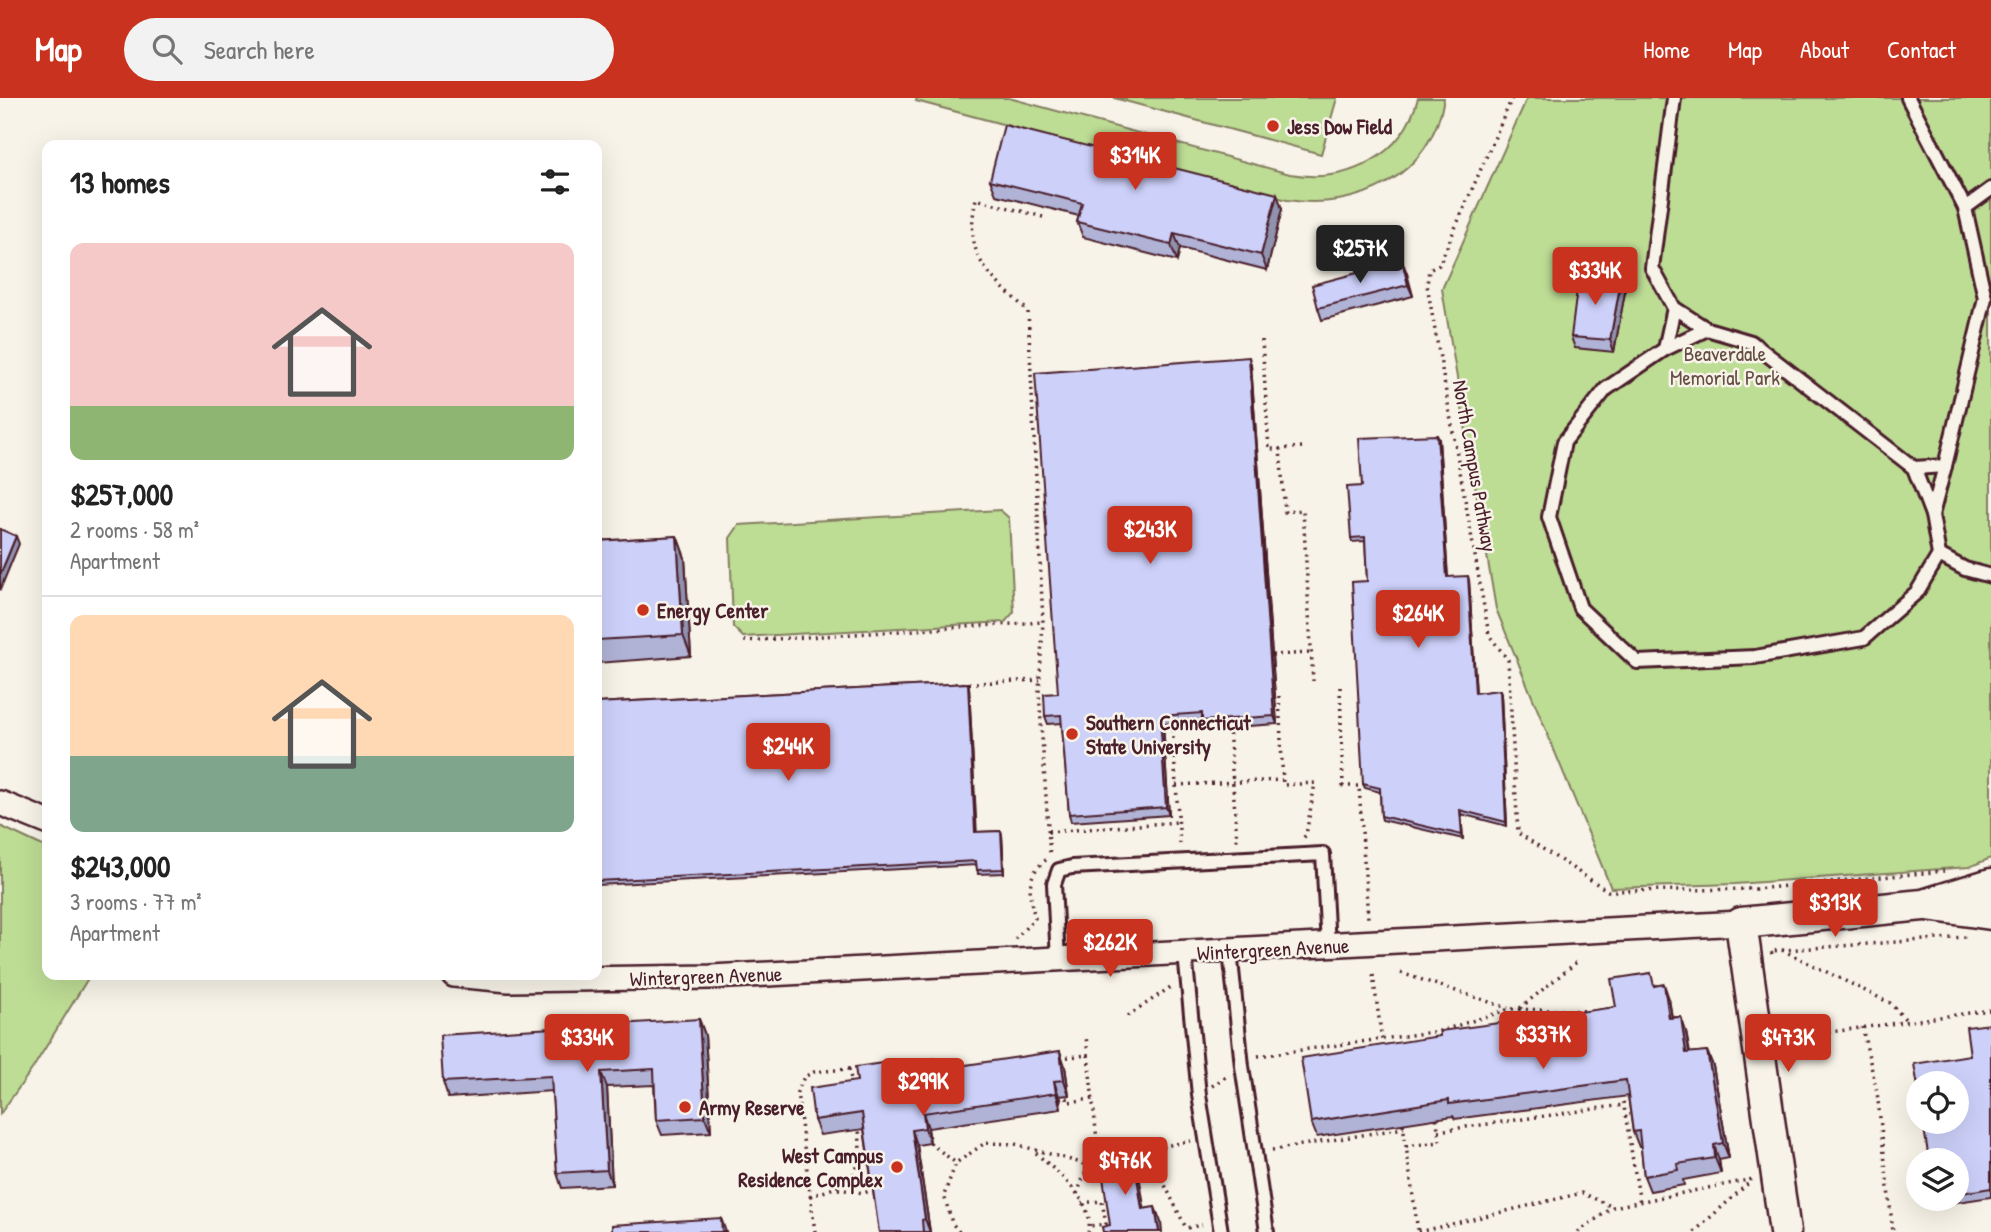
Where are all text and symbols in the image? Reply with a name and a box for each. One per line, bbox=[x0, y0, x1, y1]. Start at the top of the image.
search box bbox=[124, 18, 614, 81]
text: Map bbox=[35, 27, 82, 71]
icon: search bbox=[148, 30, 186, 68]
text: Search here bbox=[204, 32, 315, 67]
text: Home bbox=[1643, 33, 1690, 65]
text: Map bbox=[1728, 33, 1762, 65]
text: About bbox=[1800, 33, 1849, 65]
text: Contact bbox=[1887, 33, 1956, 65]
place label: Jess Dow Field bbox=[1287, 112, 1393, 141]
marker: Jess Dow Field bbox=[1265, 118, 1281, 134]
pin: $314K bbox=[1086, 132, 1184, 192]
text: $314K bbox=[1110, 139, 1160, 170]
text: 13 homes bbox=[70, 162, 170, 202]
icon: filters bbox=[536, 163, 574, 201]
pin: $257K bbox=[1311, 226, 1409, 285]
text: $257K bbox=[1332, 232, 1388, 263]
pin: $334K bbox=[1546, 248, 1644, 307]
text: $334K bbox=[1569, 254, 1621, 285]
icon: home bbox=[259, 289, 385, 415]
park label: Beaverdale Memorial Park bbox=[1670, 339, 1780, 392]
street label: North Campus Pathway bbox=[1446, 378, 1504, 554]
text: $257,000 bbox=[70, 474, 173, 514]
pin: $243K bbox=[1101, 506, 1199, 566]
text: $243K bbox=[1123, 513, 1177, 544]
text: 2 rooms · 58 m² bbox=[70, 514, 199, 545]
text: Apartment bbox=[70, 545, 160, 576]
pin: $264K bbox=[1369, 590, 1467, 650]
place label: Energy Center bbox=[657, 596, 769, 626]
text: $264K bbox=[1392, 597, 1444, 628]
marker: Energy Center bbox=[635, 602, 651, 618]
icon: home bbox=[259, 661, 385, 787]
place label: Southern Connecticut State University bbox=[1086, 708, 1251, 762]
pin: $244K bbox=[739, 724, 837, 783]
marker: Southern Connecticut State University bbox=[1064, 726, 1080, 742]
text: $244K bbox=[762, 730, 814, 761]
text: $243,000 bbox=[70, 846, 170, 886]
pin: $313K bbox=[1786, 880, 1884, 939]
text: 3 rooms · 77 m² bbox=[70, 886, 202, 917]
text: $313K bbox=[1809, 886, 1861, 917]
text: Apartment bbox=[70, 917, 160, 948]
pin: $262K bbox=[1061, 920, 1159, 979]
text: $262K bbox=[1083, 926, 1137, 957]
street label: Wintergreen Avenue bbox=[1196, 931, 1350, 967]
street label: Wintergreen Avenue bbox=[629, 959, 783, 993]
pin: $337K bbox=[1494, 1012, 1592, 1071]
pin: $334K bbox=[538, 1014, 636, 1074]
pin: $473K bbox=[1739, 1014, 1837, 1074]
text: $337K bbox=[1515, 1018, 1571, 1049]
text: $334K bbox=[561, 1021, 613, 1052]
text: $473K bbox=[1761, 1021, 1815, 1052]
pin: $299K bbox=[874, 1058, 972, 1118]
text: $299K bbox=[897, 1065, 949, 1096]
map controls bbox=[1906, 1071, 1969, 1211]
button: locate bbox=[1906, 1071, 1969, 1134]
place label: Army Reserve bbox=[699, 1093, 805, 1123]
marker: Army Reserve bbox=[677, 1099, 693, 1115]
pin: $476K bbox=[1076, 1138, 1174, 1197]
place label: West Campus Residence Complex bbox=[738, 1141, 883, 1195]
text: $476K bbox=[1099, 1144, 1151, 1175]
button: layers bbox=[1906, 1148, 1969, 1211]
marker: West Campus Residence Complex bbox=[889, 1159, 905, 1175]

